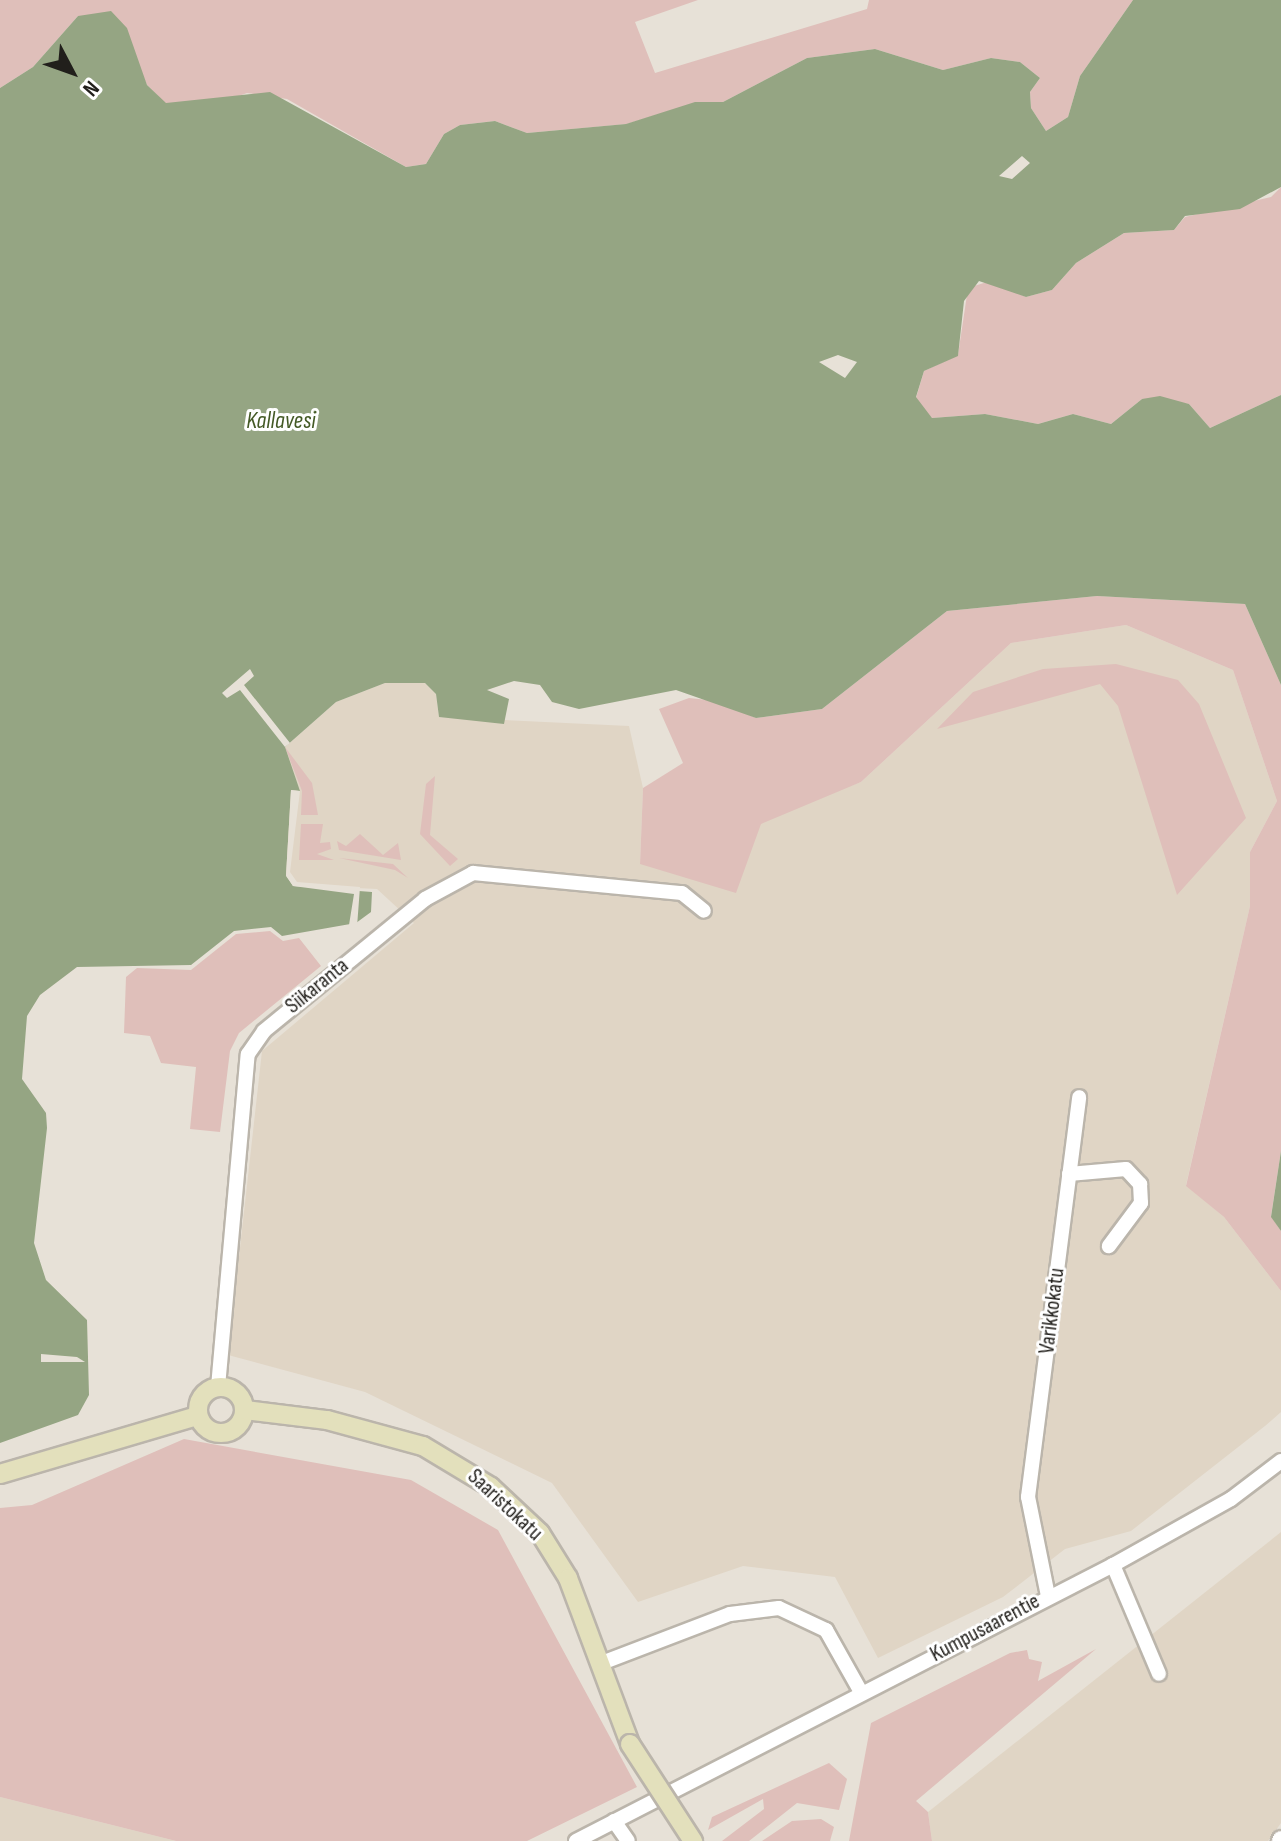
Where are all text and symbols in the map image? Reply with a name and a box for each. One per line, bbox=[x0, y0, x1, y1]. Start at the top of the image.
north arrow bbox=[32, 32, 112, 112]
text: N bbox=[76, 75, 105, 101]
water label: Kallavesi bbox=[246, 407, 316, 435]
street label: Siikaranta bbox=[280, 953, 354, 1019]
street label: Varikkokatu bbox=[1034, 1266, 1070, 1356]
street label: Saaristokatu bbox=[462, 1464, 548, 1546]
street label: Kumpusaarentie bbox=[926, 1588, 1044, 1668]

